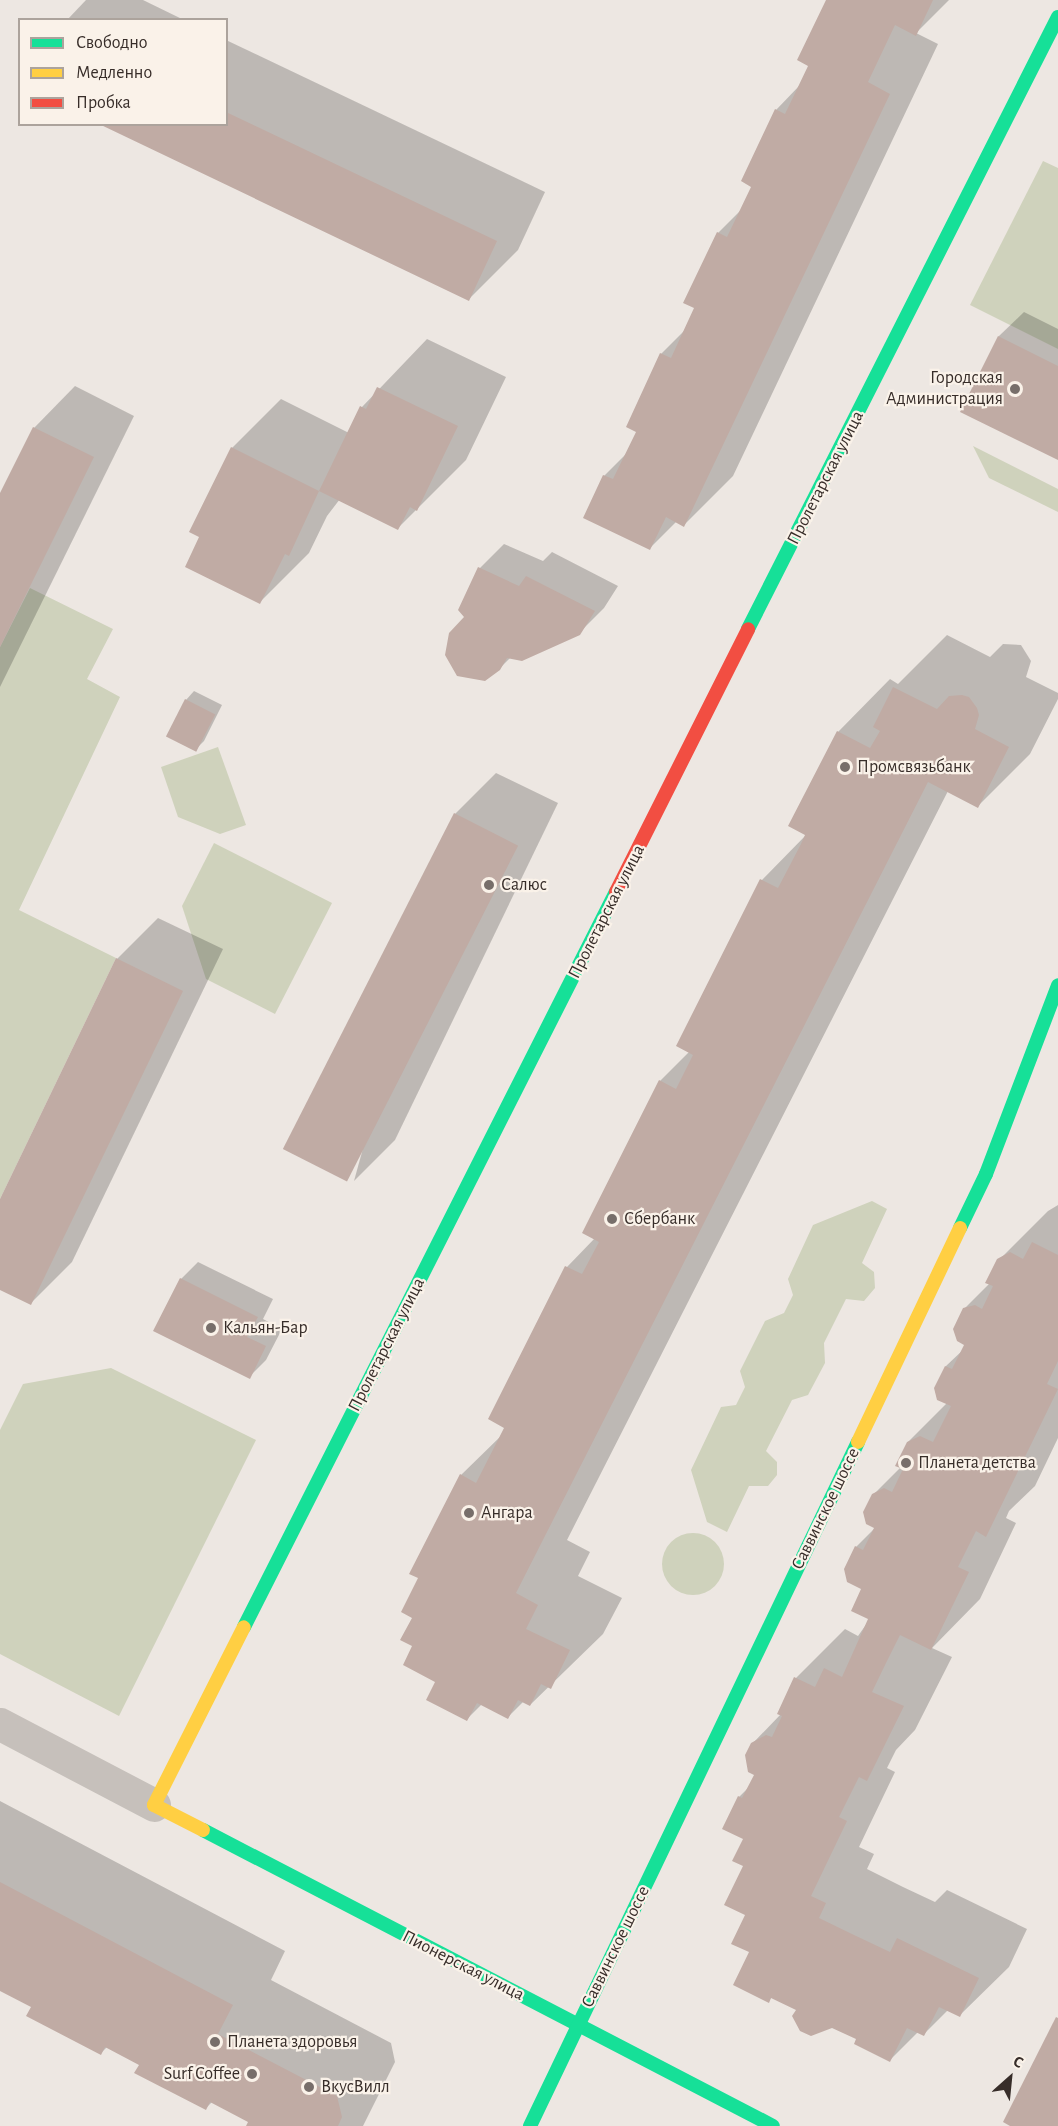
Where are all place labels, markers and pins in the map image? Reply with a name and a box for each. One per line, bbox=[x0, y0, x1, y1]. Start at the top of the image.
place label: Городская Администрация bbox=[886, 368, 1003, 410]
marker: Городская Администрация bbox=[1008, 382, 1022, 396]
place label: Промсвязьбанк bbox=[857, 756, 971, 778]
marker: Промсвязьбанк bbox=[838, 760, 852, 774]
place label: Салюс bbox=[501, 874, 547, 896]
marker: Салюс bbox=[482, 878, 496, 892]
place label: Сбербанк bbox=[624, 1208, 695, 1230]
marker: Сбербанк bbox=[605, 1212, 619, 1226]
place label: Кальян-Бар bbox=[223, 1317, 308, 1339]
marker: Кальян-Бар bbox=[204, 1321, 218, 1335]
place label: Планета детства bbox=[918, 1452, 1036, 1474]
marker: Планета детства bbox=[899, 1456, 913, 1470]
place label: Ангара bbox=[481, 1502, 533, 1524]
marker: Ангара bbox=[462, 1506, 476, 1520]
place label: Планета здоровья bbox=[227, 2031, 358, 2053]
marker: Планета здоровья bbox=[208, 2035, 222, 2049]
place label: Surf Coffee bbox=[164, 2063, 240, 2085]
marker: Surf Coffee bbox=[245, 2067, 259, 2081]
place label: ВкусВилл bbox=[321, 2076, 390, 2098]
marker: ВкусВилл bbox=[302, 2080, 316, 2094]

